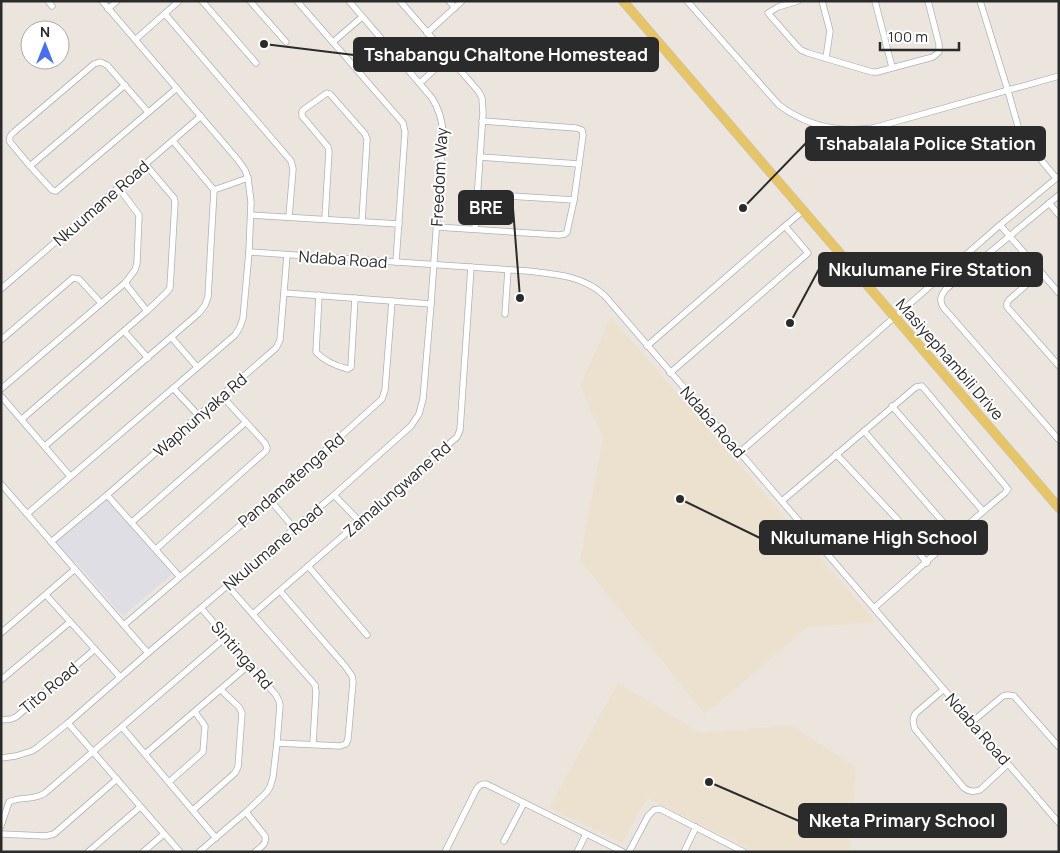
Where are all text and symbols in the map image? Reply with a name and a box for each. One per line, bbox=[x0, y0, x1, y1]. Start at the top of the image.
north arrow bbox=[20, 20, 70, 70]
scale bar bbox=[880, 20, 959, 52]
text: N bbox=[40, 22, 50, 41]
text: 100 m bbox=[888, 26, 928, 47]
callout: Tshabangu Chaltone Homestead bbox=[354, 38, 658, 71]
text: Tshabangu Chaltone Homestead bbox=[364, 42, 648, 66]
street label: Freedom Way bbox=[425, 126, 453, 227]
callout: Tshabalala Police Station bbox=[806, 127, 1045, 160]
text: Tshabalala Police Station bbox=[816, 131, 1036, 155]
street label: Nkuumane Road bbox=[48, 155, 154, 251]
callout: BRE bbox=[459, 191, 513, 224]
text: BRE bbox=[469, 195, 503, 219]
street label: Ndaba Road bbox=[298, 245, 388, 273]
callout: Nkulumane Fire Station bbox=[819, 253, 1042, 286]
text: Nkulumane Fire Station bbox=[828, 257, 1032, 281]
street label: Masiyephambili Drive bbox=[891, 294, 1009, 424]
street label: Waphunyaka Rd bbox=[148, 368, 252, 462]
street label: Ndaba Road bbox=[676, 381, 750, 463]
street label: Pandamatenga Rd bbox=[233, 428, 349, 532]
street label: Zamalungwane Rd bbox=[339, 436, 455, 542]
street label: Nkulumane Road bbox=[218, 499, 328, 595]
callout: Nkulumane High School bbox=[760, 521, 987, 554]
text: Nkulumane High School bbox=[770, 525, 978, 549]
street label: Sintinga Rd bbox=[206, 616, 278, 694]
street label: Tito Road bbox=[15, 657, 83, 719]
street label: Ndaba Road bbox=[941, 688, 1015, 770]
callout: Nketa Primary School bbox=[799, 804, 1006, 837]
text: Nketa Primary School bbox=[809, 808, 995, 832]

